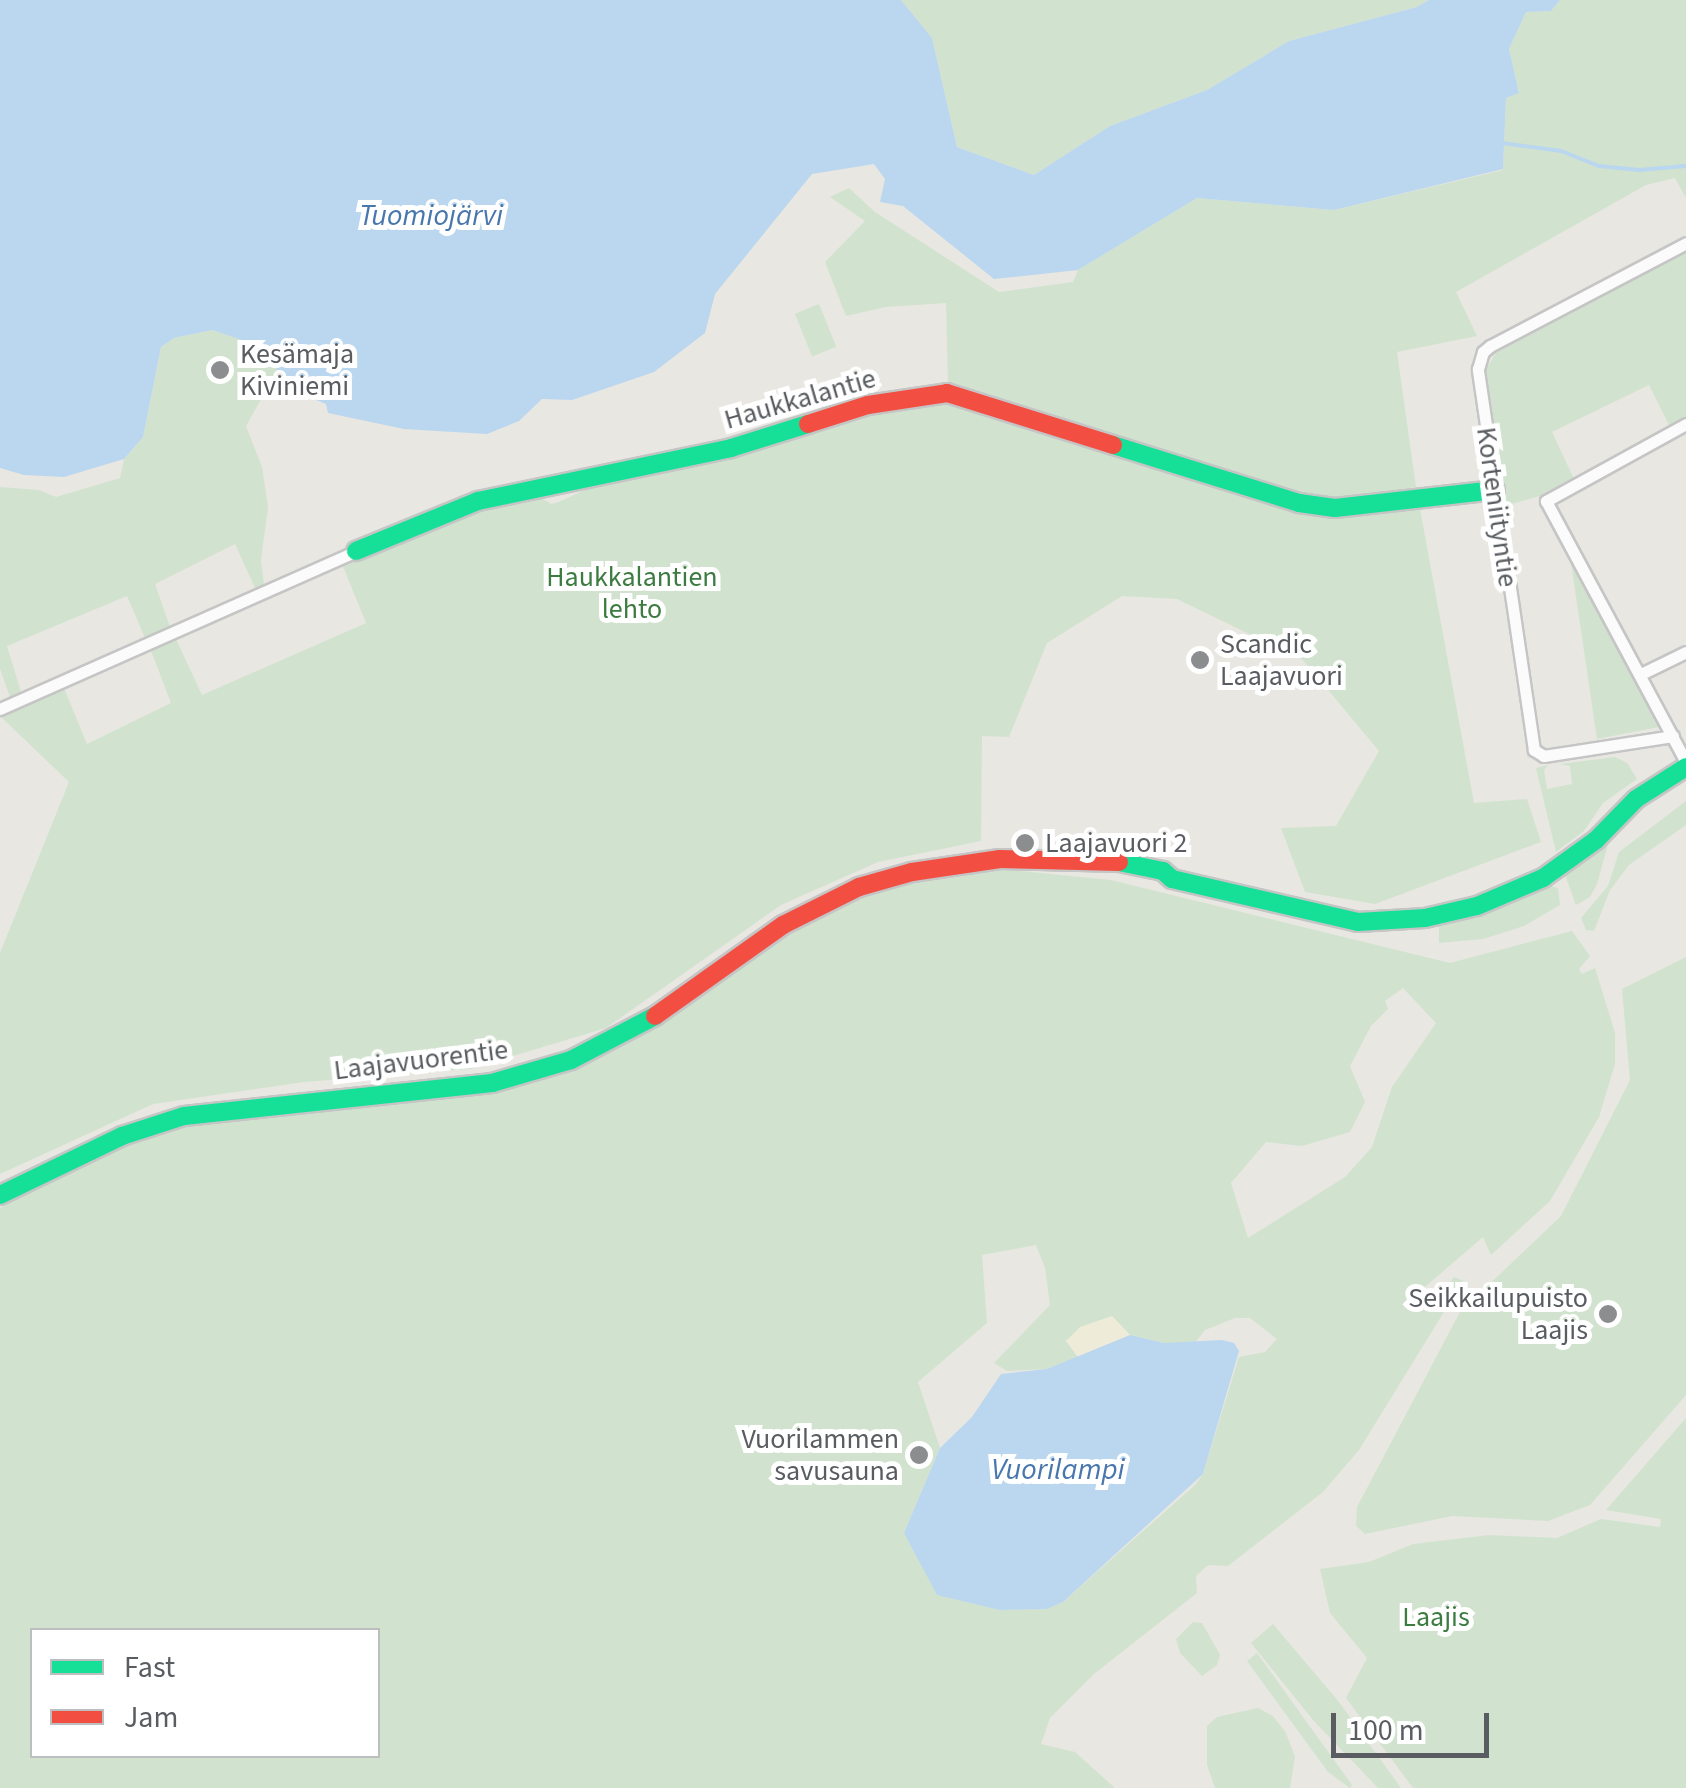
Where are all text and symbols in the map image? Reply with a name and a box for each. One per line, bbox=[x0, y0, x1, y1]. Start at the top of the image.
water label: Tuomiojärvi bbox=[359, 198, 503, 234]
place label: Kesämaja Kiviniemi bbox=[240, 337, 354, 403]
marker: Kesämaja Kiviniemi bbox=[209, 359, 231, 381]
street label: Haukkalantie bbox=[720, 361, 880, 437]
street label: Korteniityntie bbox=[1469, 425, 1525, 589]
park label: Haukkalantien lehto bbox=[546, 560, 718, 626]
place label: Scandic Laajavuori bbox=[1220, 627, 1343, 693]
marker: Scandic Laajavuori bbox=[1189, 649, 1211, 671]
place label: Laajavuori 2 bbox=[1045, 826, 1187, 860]
marker: Laajavuori 2 bbox=[1014, 832, 1036, 854]
street label: Laajavuorentie bbox=[332, 1033, 510, 1087]
place label: Seikkailupuisto Laajis bbox=[1408, 1281, 1588, 1347]
marker: Seikkailupuisto Laajis bbox=[1597, 1303, 1619, 1325]
place label: Vuorilammen savusauna bbox=[742, 1422, 899, 1488]
marker: Vuorilammen savusauna bbox=[908, 1444, 930, 1466]
water label: Vuorilampi bbox=[991, 1452, 1125, 1488]
park label: Laajis bbox=[1402, 1600, 1470, 1634]
legend bbox=[30, 1628, 380, 1758]
text: Fast bbox=[124, 1646, 175, 1689]
scale bar bbox=[1336, 1693, 1494, 1755]
text: Jam bbox=[124, 1696, 178, 1739]
text: 100 m bbox=[1348, 1709, 1424, 1752]

